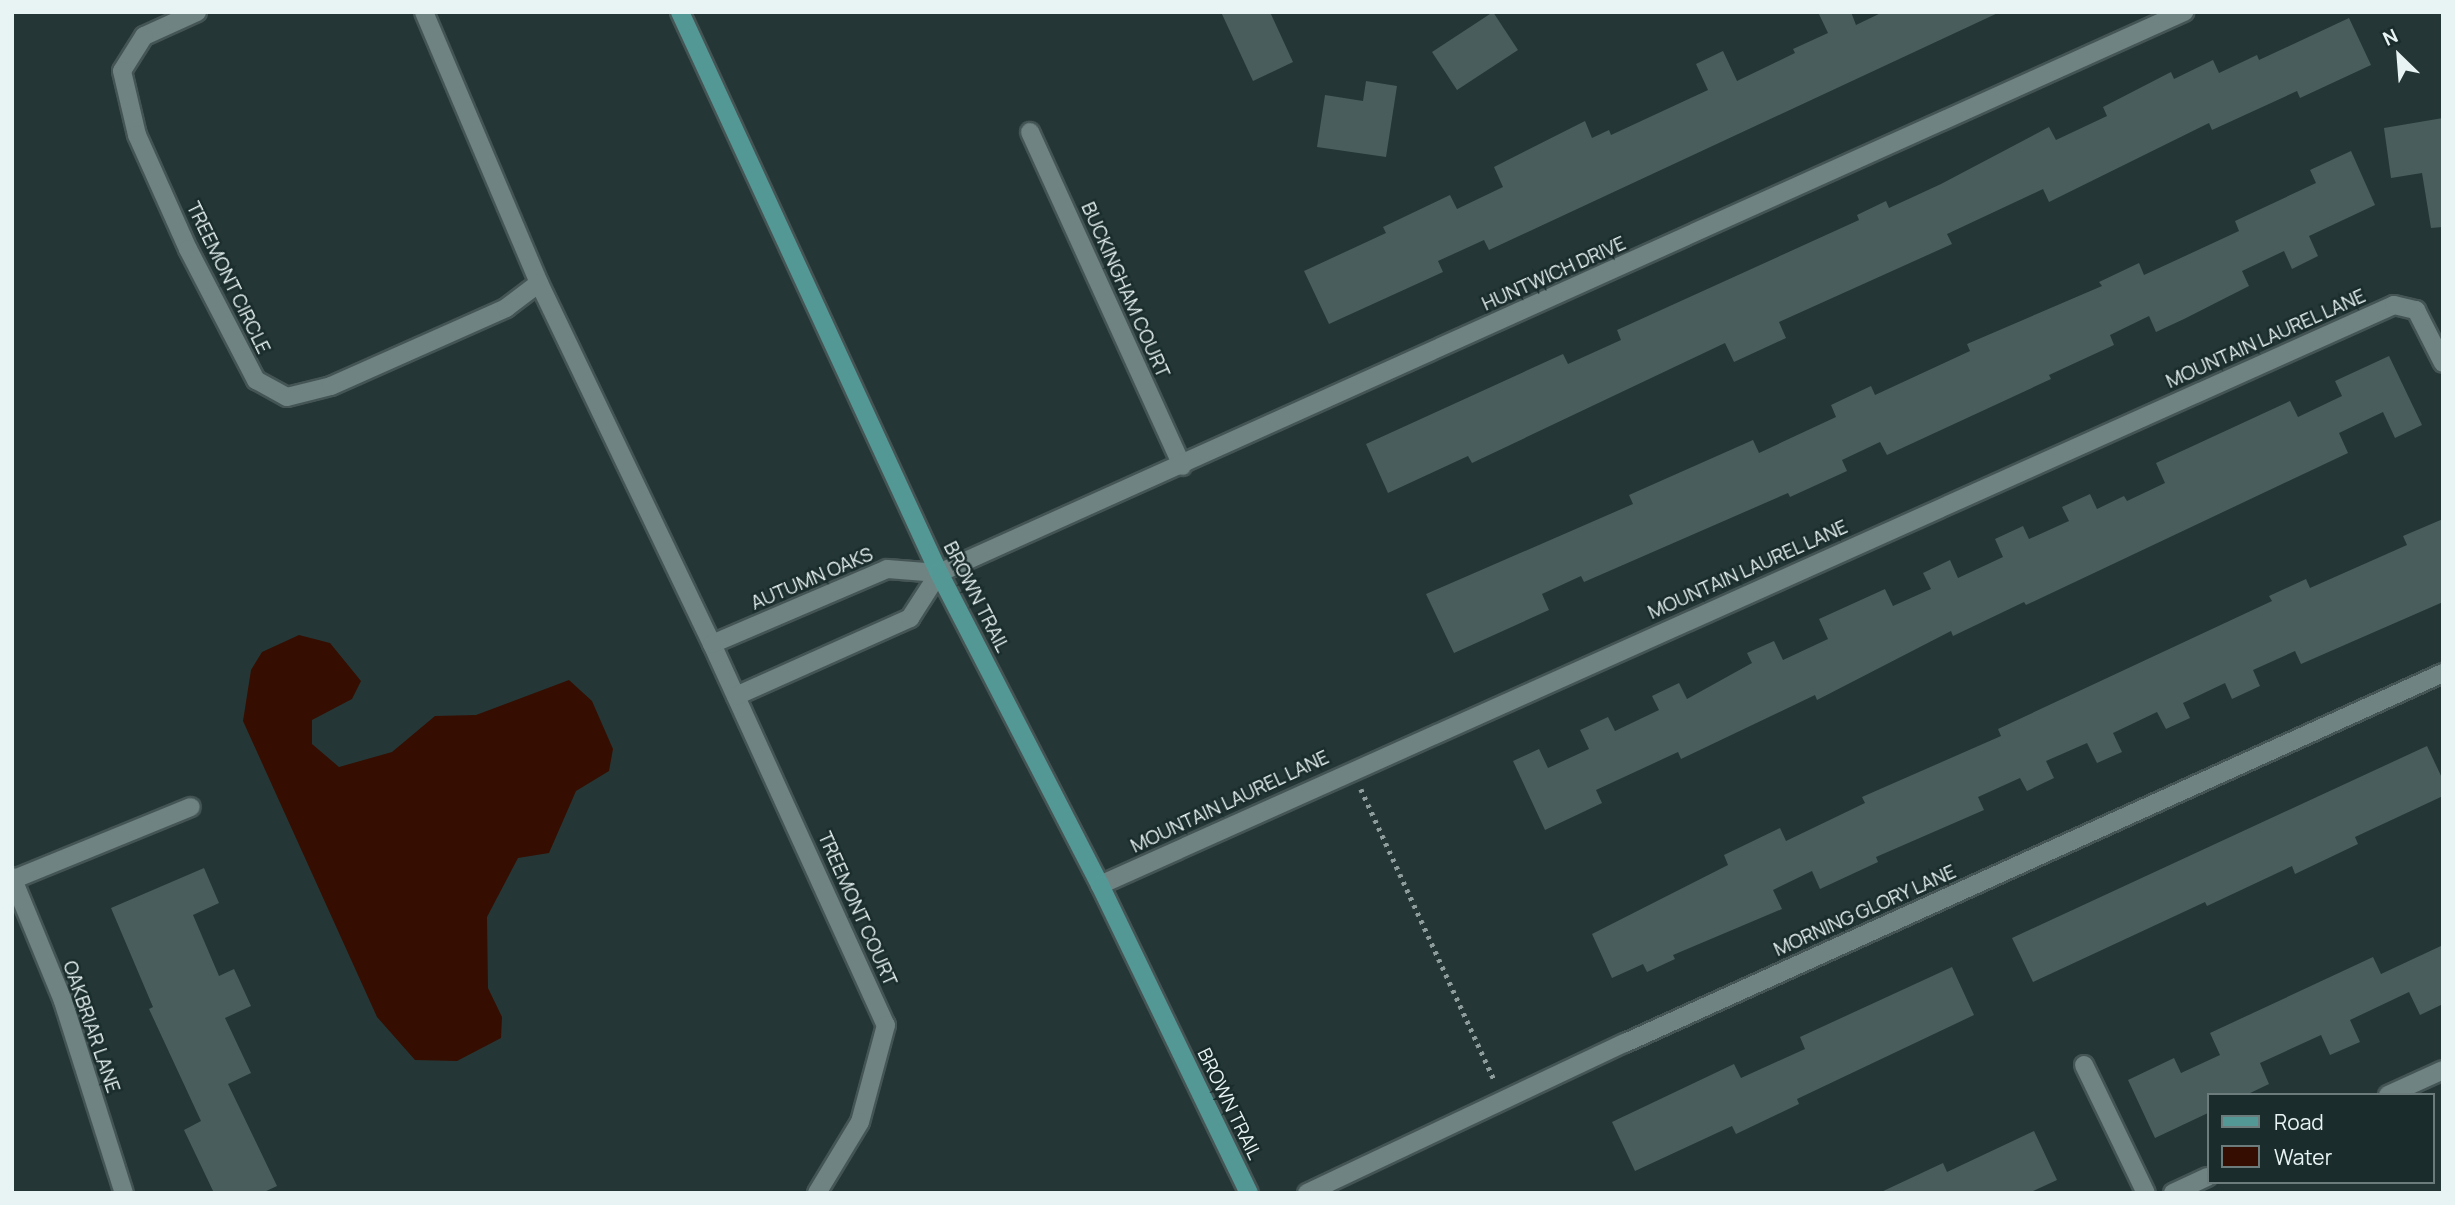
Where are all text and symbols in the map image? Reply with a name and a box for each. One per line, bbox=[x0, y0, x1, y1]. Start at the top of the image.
north arrow bbox=[2364, 21, 2434, 91]
text: N bbox=[2378, 22, 2402, 52]
street label: TREEMONT CIRCLE bbox=[181, 198, 275, 358]
street label: BUCKINGHAM COURT bbox=[1076, 199, 1174, 381]
street label: HUNTWICH DRIVE bbox=[1479, 232, 1629, 316]
street label: MOUNTAIN LAUREL LANE bbox=[2162, 284, 2370, 394]
street label: MOUNTAIN LAUREL LANE bbox=[1644, 515, 1852, 625]
street label: BROWN TRAIL bbox=[938, 538, 1014, 656]
street label: AUTUMN OAKS bbox=[748, 543, 876, 615]
street label: MOUNTAIN LAUREL LANE bbox=[1127, 746, 1333, 858]
street label: TREEMONT COURT bbox=[813, 828, 901, 990]
street label: MORNING GLORY LANE bbox=[1770, 860, 1960, 962]
street label: OAKBRIAR LANE bbox=[58, 958, 124, 1096]
street label: BROWN TRAIL bbox=[1192, 1045, 1266, 1163]
legend bbox=[2206, 1093, 2434, 1184]
text: Road bbox=[2274, 1108, 2324, 1136]
text: Water bbox=[2274, 1143, 2332, 1171]

